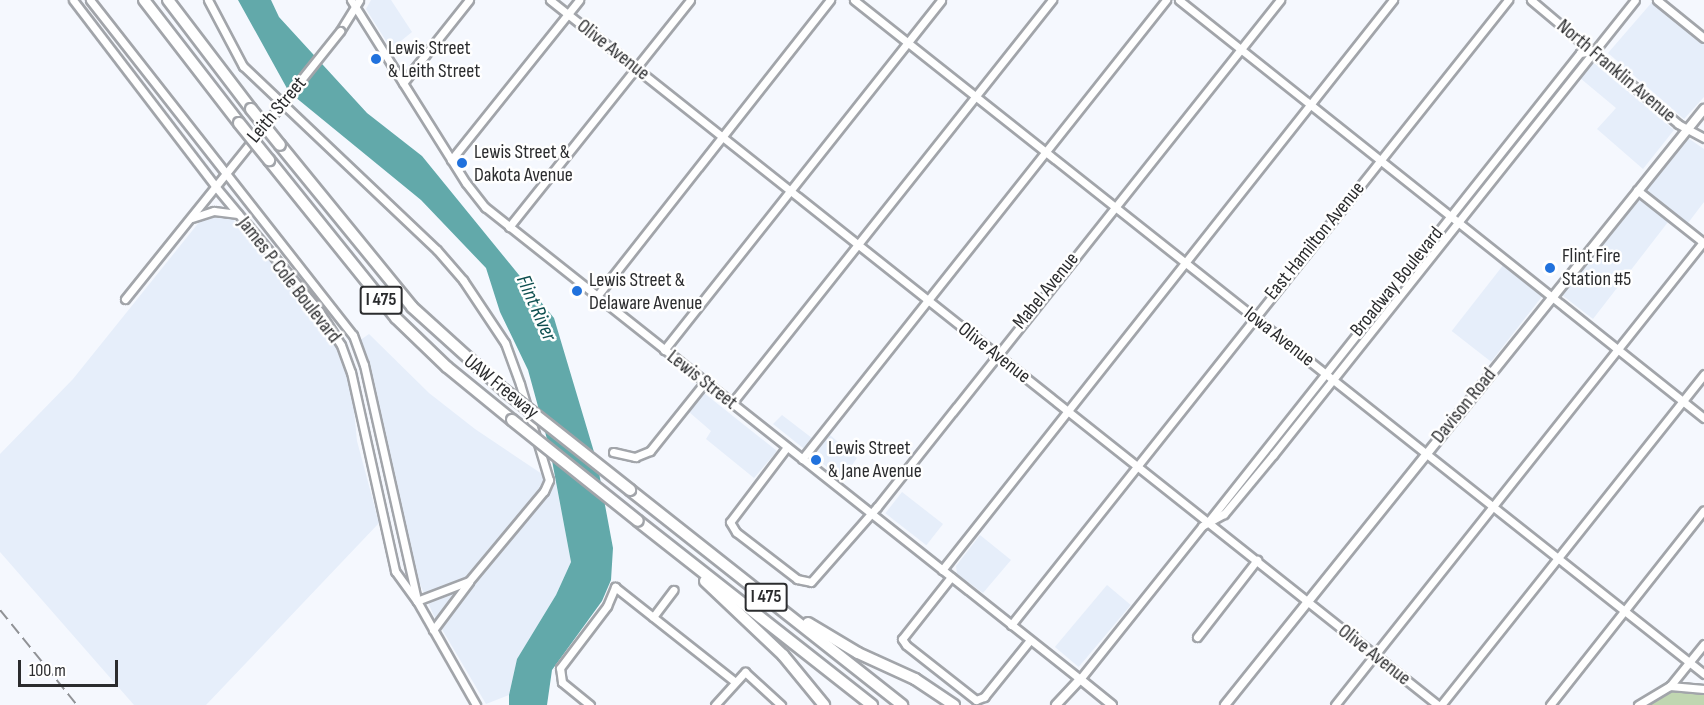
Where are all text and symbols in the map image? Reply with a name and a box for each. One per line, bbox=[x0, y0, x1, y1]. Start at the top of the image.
street label: Olive Avenue bbox=[572, 14, 654, 86]
street label: North Franklin Avenue bbox=[1552, 14, 1680, 128]
place label: Lewis Street & Leith Street bbox=[388, 36, 480, 83]
marker: Lewis Street & Leith Street bbox=[369, 52, 383, 66]
street label: Leith Street bbox=[242, 72, 312, 148]
place label: Lewis Street & Dakota Avenue bbox=[474, 140, 573, 187]
marker: Lewis Street & Dakota Avenue bbox=[455, 156, 469, 170]
street label: East Hamilton Avenue bbox=[1260, 177, 1370, 305]
street label: James P Cole Boulevard bbox=[232, 212, 346, 348]
street label: Broadway Boulevard bbox=[1345, 222, 1449, 342]
place label: Flint Fire Station #5 bbox=[1562, 244, 1631, 291]
street label: Mabel Avenue bbox=[1008, 248, 1084, 334]
marker: Flint Fire Station #5 bbox=[1543, 261, 1557, 275]
place label: Lewis Street & Delaware Avenue bbox=[589, 268, 702, 315]
water label: Flint River bbox=[510, 271, 562, 345]
marker: Lewis Street & Delaware Avenue bbox=[570, 284, 584, 298]
road number: I 475 bbox=[358, 285, 404, 315]
street label: Iowa Avenue bbox=[1239, 302, 1319, 372]
street label: Olive Avenue bbox=[953, 317, 1035, 389]
street label: Lewis Street bbox=[662, 345, 742, 415]
street label: UAW Freeway bbox=[459, 350, 543, 424]
street label: Davison Road bbox=[1427, 364, 1501, 448]
place label: Lewis Street & Jane Avenue bbox=[828, 436, 922, 483]
marker: Lewis Street & Jane Avenue bbox=[809, 453, 823, 467]
road number: I 475 bbox=[744, 582, 789, 612]
street label: Olive Avenue bbox=[1333, 619, 1415, 691]
scale bar bbox=[21, 648, 122, 686]
text: 100 m bbox=[29, 660, 66, 681]

